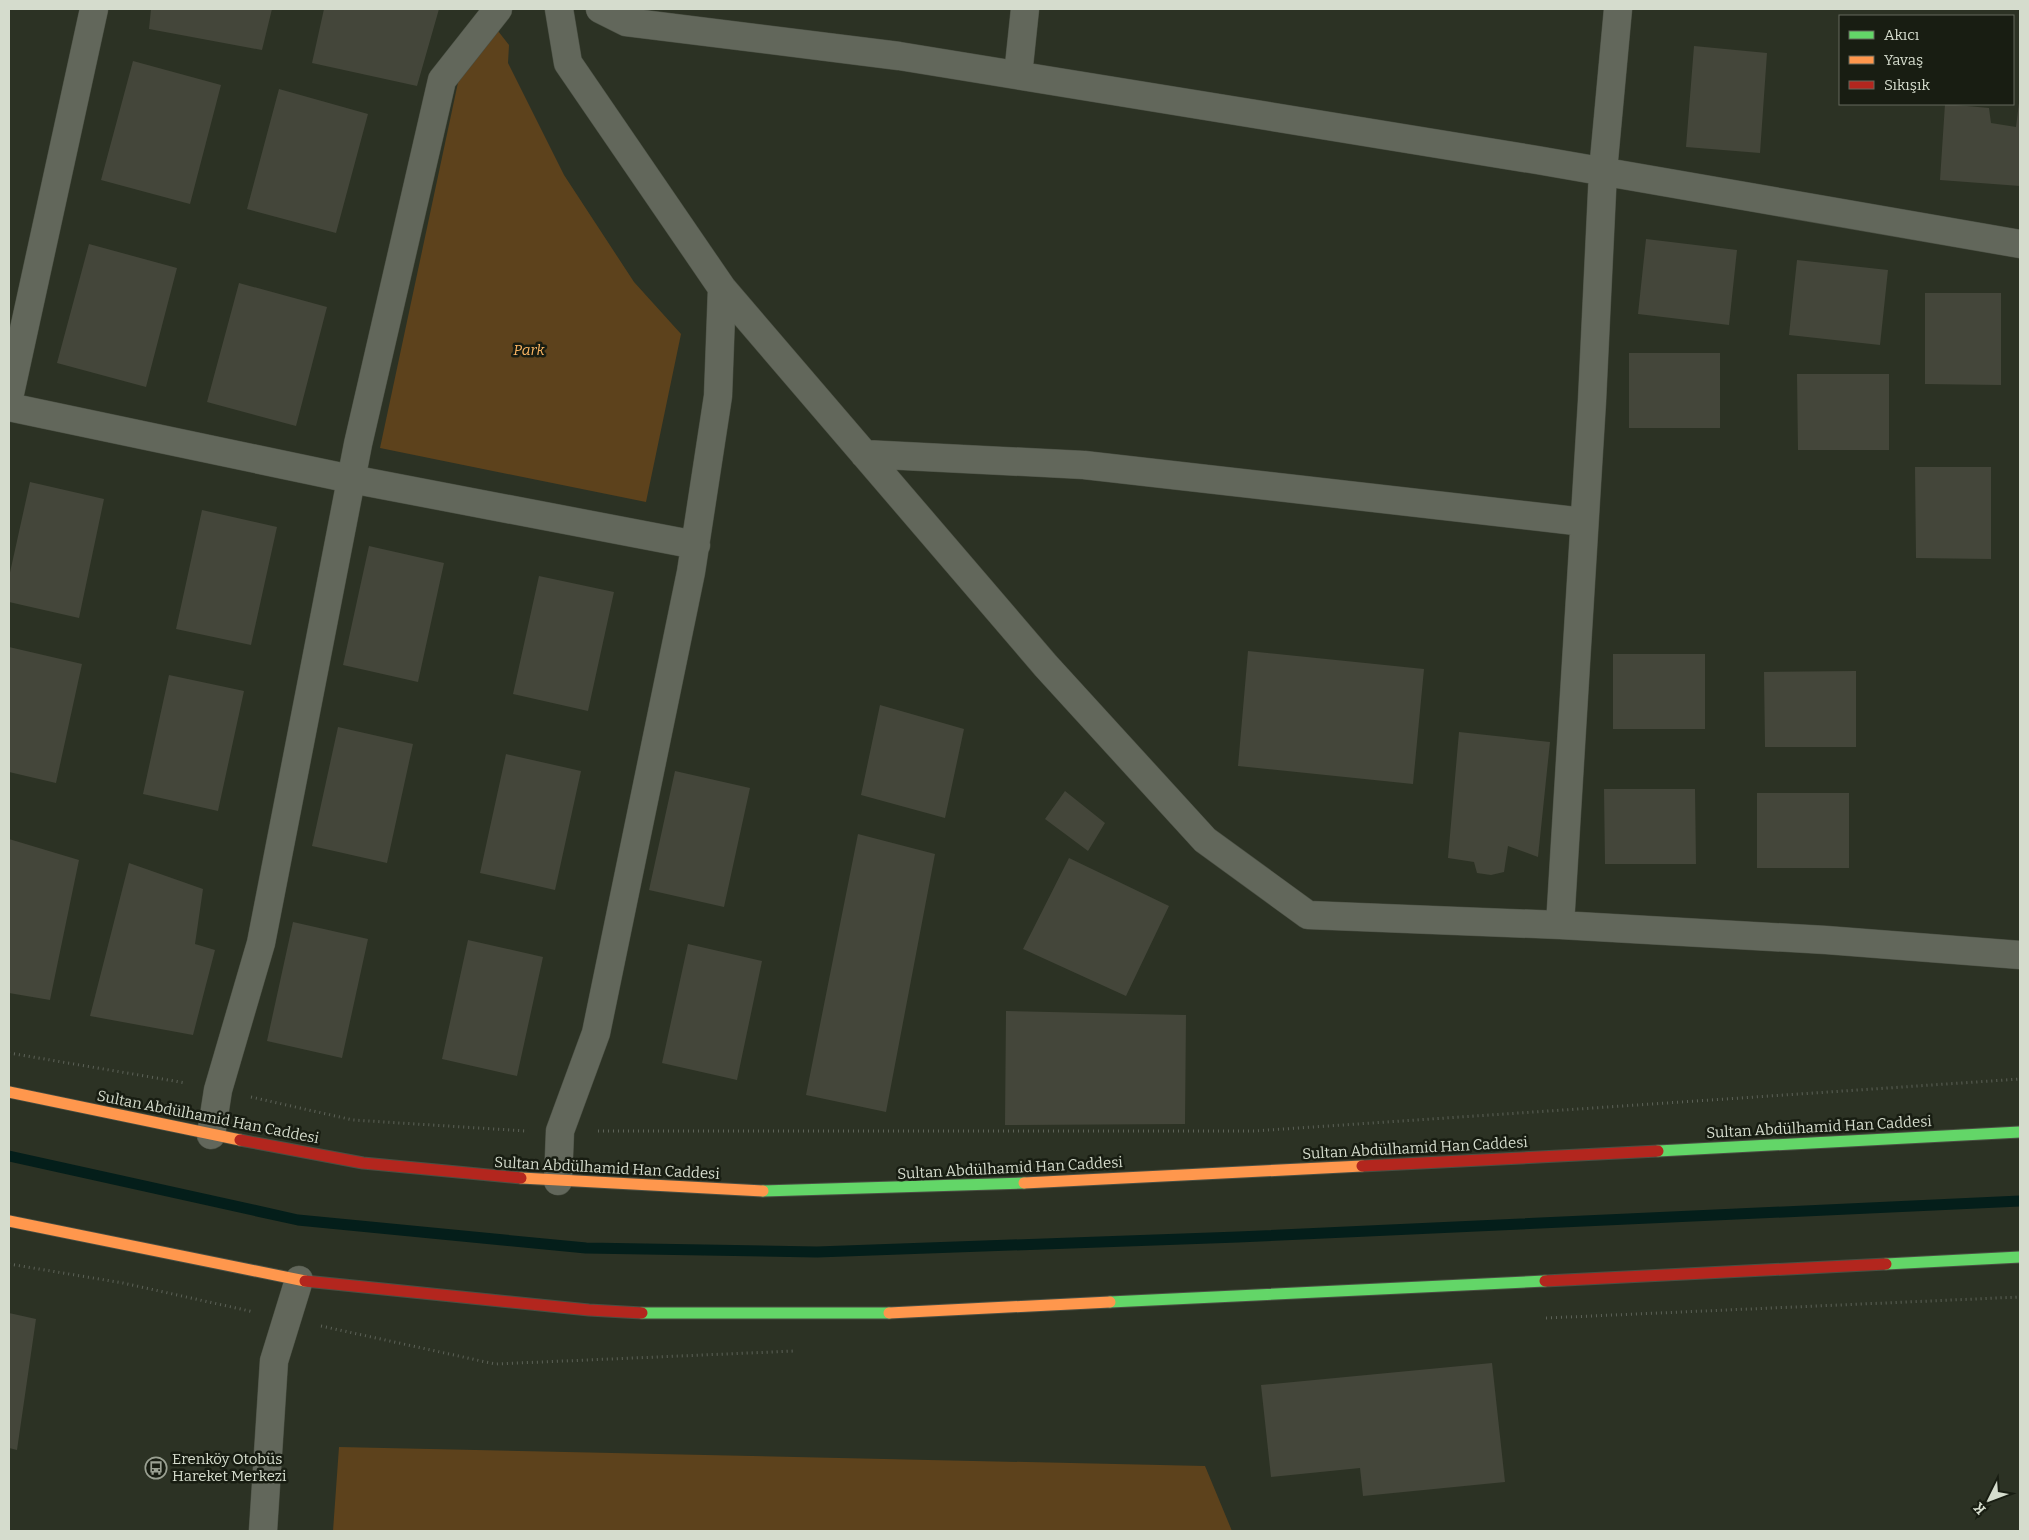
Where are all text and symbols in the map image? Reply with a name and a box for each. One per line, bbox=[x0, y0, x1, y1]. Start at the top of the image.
legend bbox=[1839, 15, 2014, 105]
text: Akıcı bbox=[1884, 26, 1920, 44]
text: Yavaş bbox=[1884, 51, 1923, 69]
text: Sıkışık bbox=[1884, 76, 1931, 94]
park label: Park bbox=[513, 341, 546, 359]
street label: Sultan Abdülhamid Han Caddesi bbox=[95, 1087, 321, 1147]
street label: Sultan Abdülhamid Han Caddesi bbox=[1706, 1112, 1933, 1142]
street label: Sultan Abdülhamid Han Caddesi bbox=[1302, 1133, 1529, 1163]
street label: Sultan Abdülhamid Han Caddesi bbox=[494, 1153, 721, 1183]
street label: Sultan Abdülhamid Han Caddesi bbox=[897, 1153, 1124, 1183]
place label: Erenköy Otobüs Hareket Merkezi bbox=[172, 1450, 287, 1485]
bus stop icon: Erenköy Otobüs Hareket Merkezi bbox=[144, 1456, 168, 1480]
north arrow bbox=[1964, 1475, 2014, 1525]
text: K bbox=[1970, 1499, 1989, 1518]

